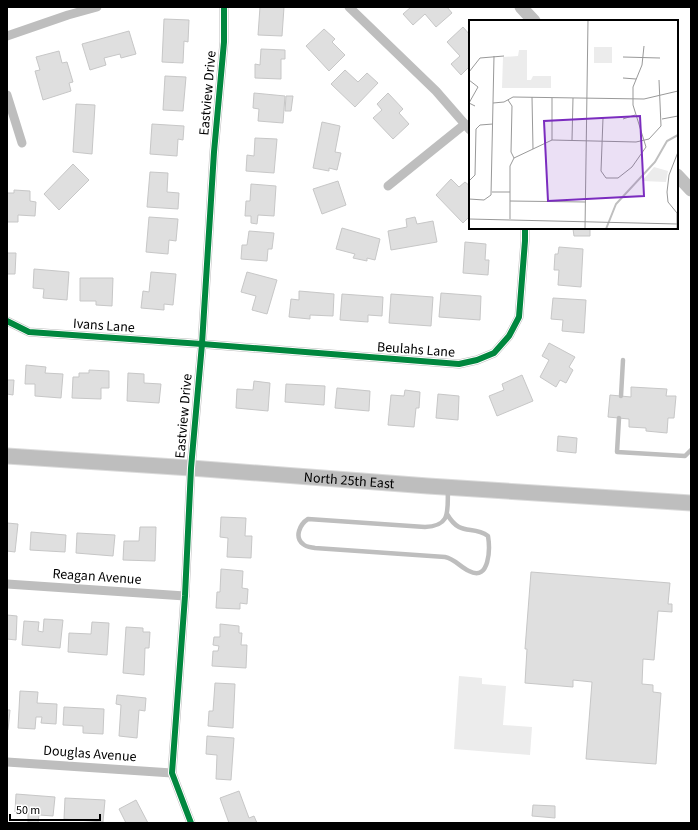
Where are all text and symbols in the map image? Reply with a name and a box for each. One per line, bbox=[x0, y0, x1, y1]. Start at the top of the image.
inset map bbox=[469, 20, 678, 229]
street label: Eastview Drive bbox=[194, 50, 222, 136]
street label: Ivans Lane bbox=[72, 314, 135, 338]
street label: Beulahs Lane bbox=[376, 337, 456, 363]
street label: Eastview Drive bbox=[170, 373, 198, 459]
street label: North 25th East bbox=[303, 468, 395, 494]
street label: Reagan Avenue bbox=[52, 564, 142, 590]
street label: Douglas Avenue bbox=[43, 741, 137, 767]
scale bar bbox=[10, 796, 100, 822]
text: 50 m bbox=[16, 802, 40, 819]

